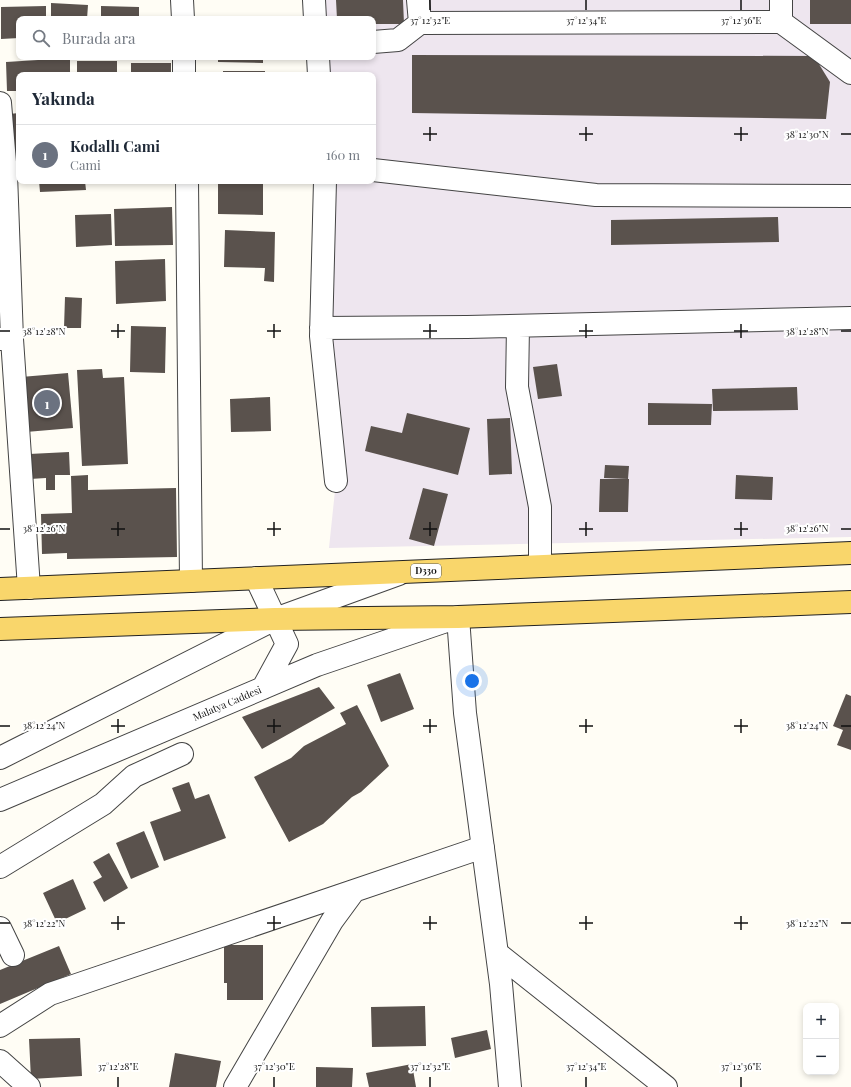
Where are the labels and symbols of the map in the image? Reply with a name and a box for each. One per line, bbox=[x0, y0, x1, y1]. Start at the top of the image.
text: 37°12'32"E bbox=[410, 13, 450, 27]
text: 37°12'34"E bbox=[566, 13, 606, 27]
text: 37°12'36"E bbox=[721, 13, 761, 27]
text: 38°12'30"N bbox=[785, 127, 829, 141]
text: 38°12'28"N bbox=[22, 324, 66, 338]
text: 38°12'28"N bbox=[785, 324, 829, 338]
pin: 1 bbox=[34, 388, 60, 418]
text: 38°12'26"N bbox=[22, 521, 66, 535]
text: 38°12'26"N bbox=[785, 521, 829, 535]
road number: D330 bbox=[411, 564, 441, 578]
your location bbox=[462, 671, 482, 691]
street label: Malatya Caddesi bbox=[191, 682, 264, 724]
text: 38°12'24"N bbox=[23, 718, 65, 732]
text: 38°12'24"N bbox=[786, 718, 828, 732]
text: 38°12'22"N bbox=[23, 916, 65, 930]
text: 38°12'22"N bbox=[786, 916, 828, 930]
text: 37°12'28"E bbox=[97, 1059, 139, 1073]
text: 37°12'30"E bbox=[253, 1059, 295, 1073]
text: 37°12'32"E bbox=[410, 1059, 450, 1073]
text: 37°12'34"E bbox=[566, 1059, 606, 1073]
text: 37°12'36"E bbox=[721, 1059, 761, 1073]

